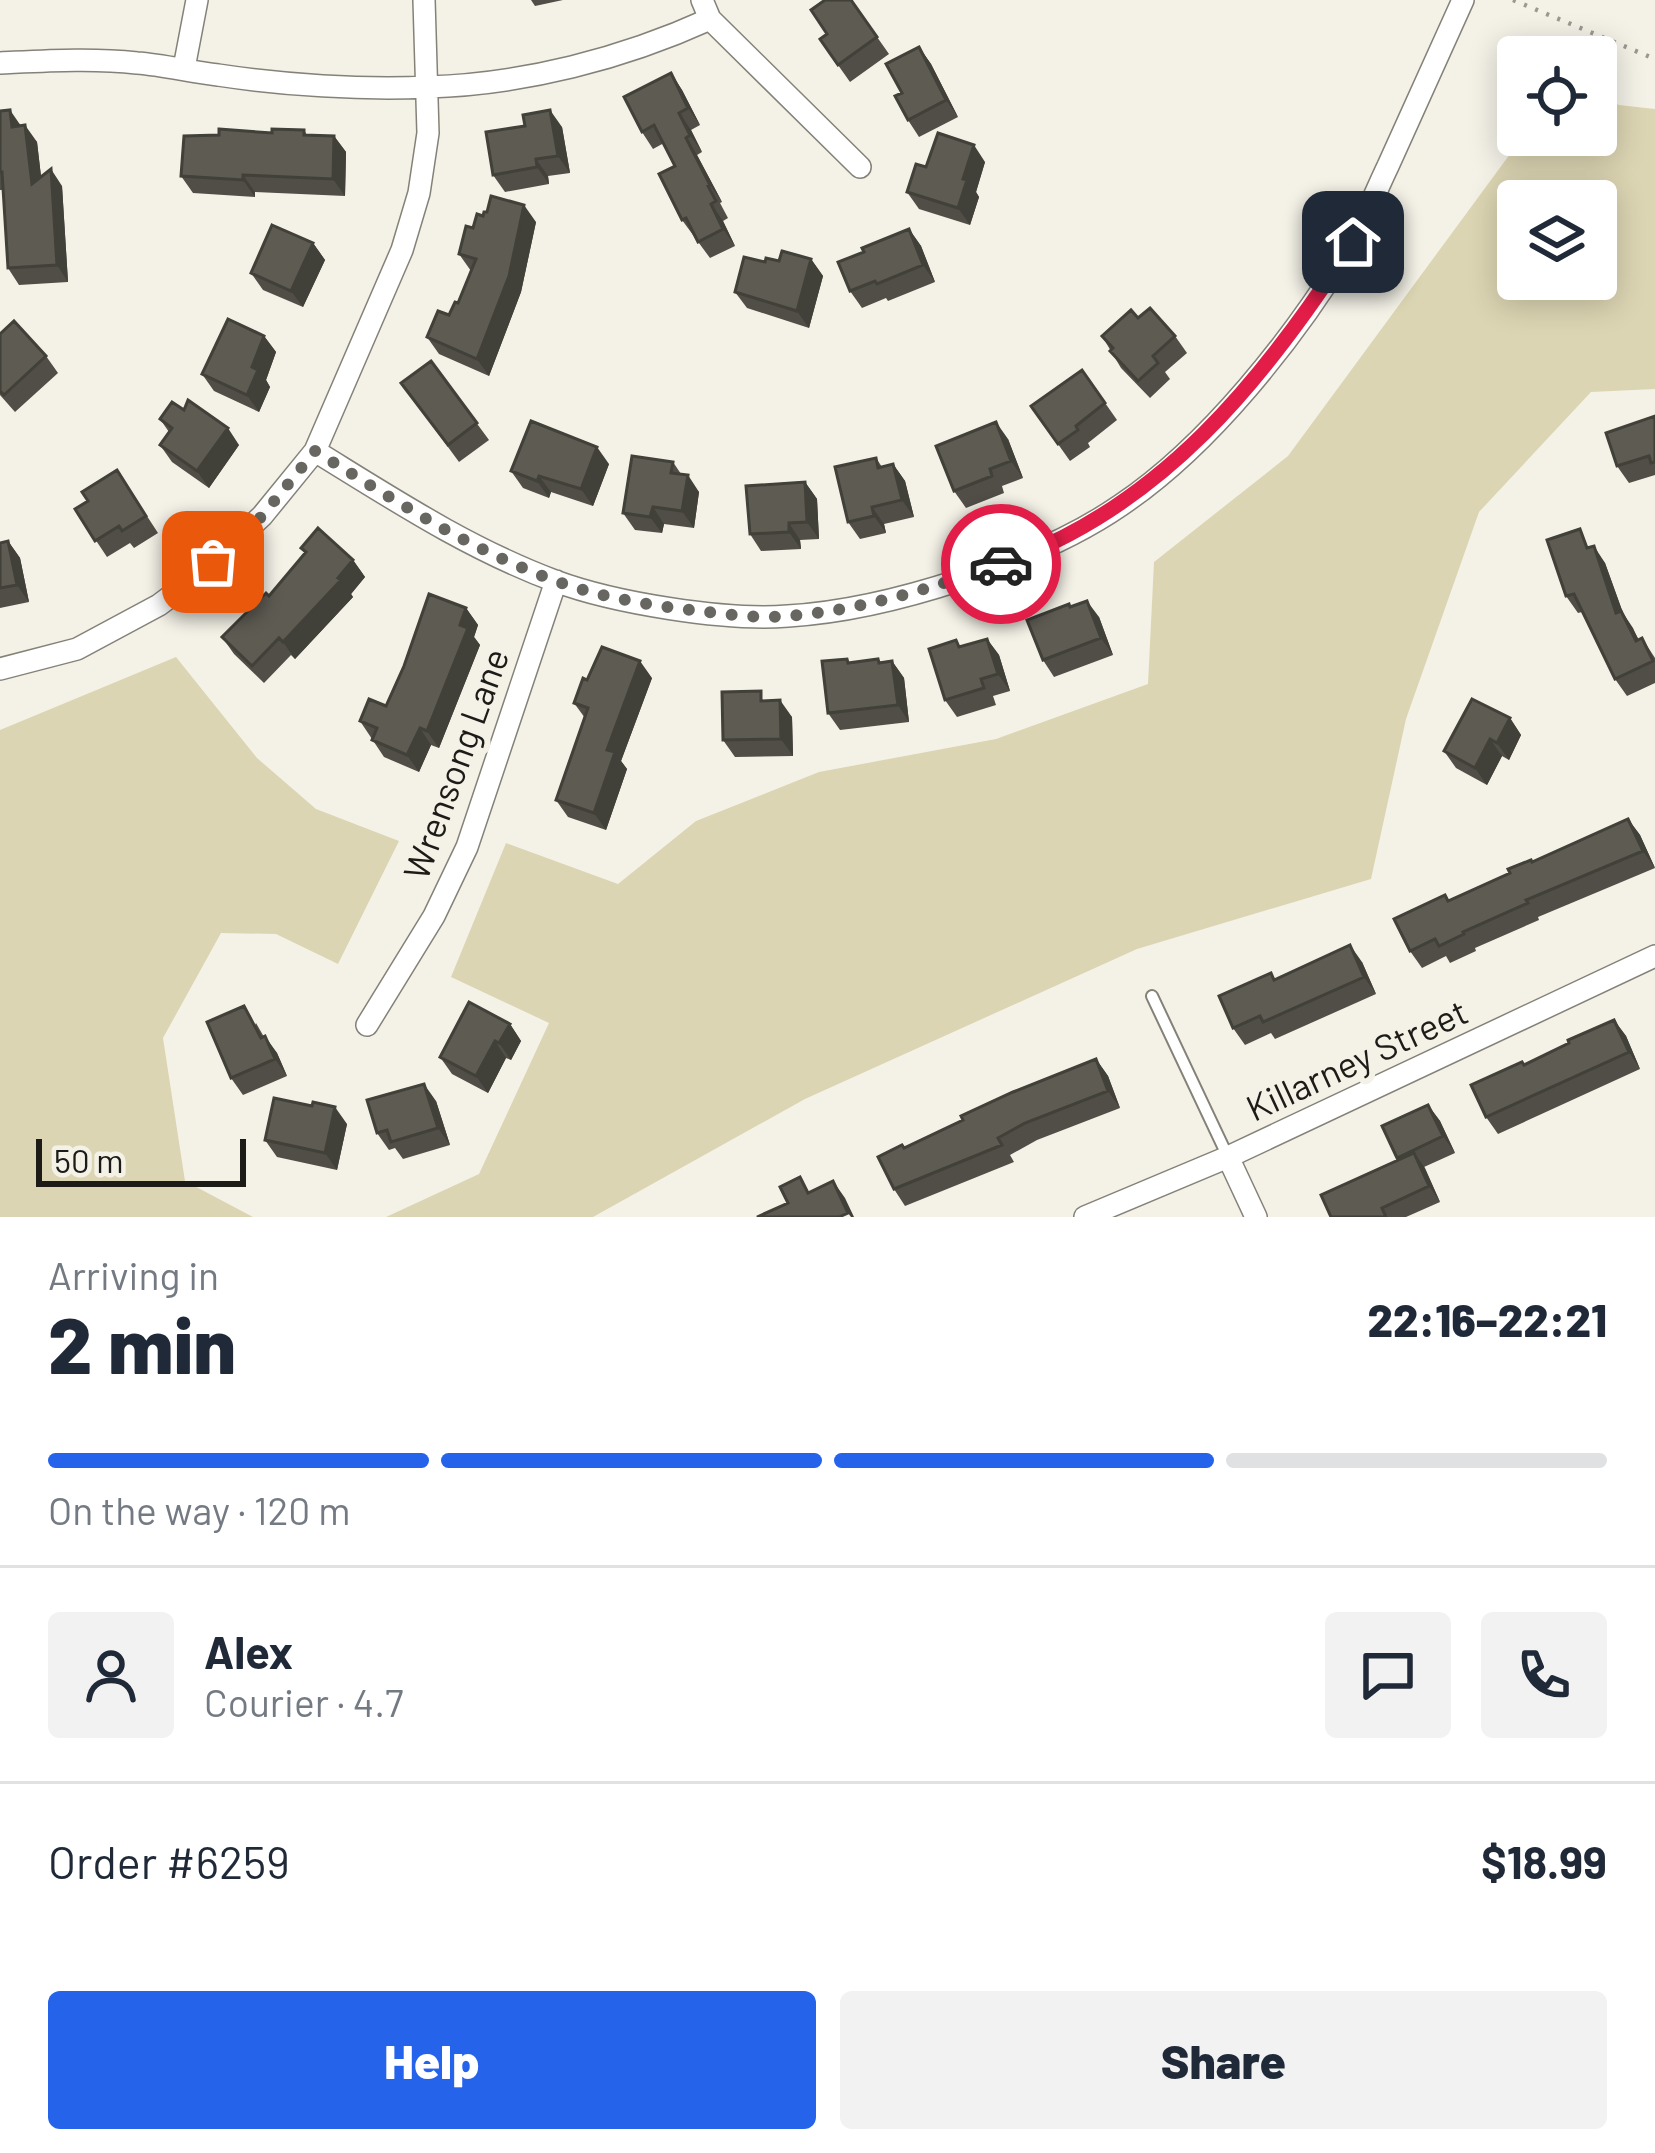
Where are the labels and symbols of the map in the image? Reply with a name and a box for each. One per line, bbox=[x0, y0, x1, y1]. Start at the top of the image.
pin bbox=[1302, 191, 1404, 293]
courier bbox=[941, 504, 1061, 624]
pin bbox=[162, 511, 264, 613]
street label: Wrensong Lane bbox=[393, 642, 516, 885]
street label: Killarney Street bbox=[1239, 989, 1474, 1129]
scale bar bbox=[36, 1133, 246, 1186]

